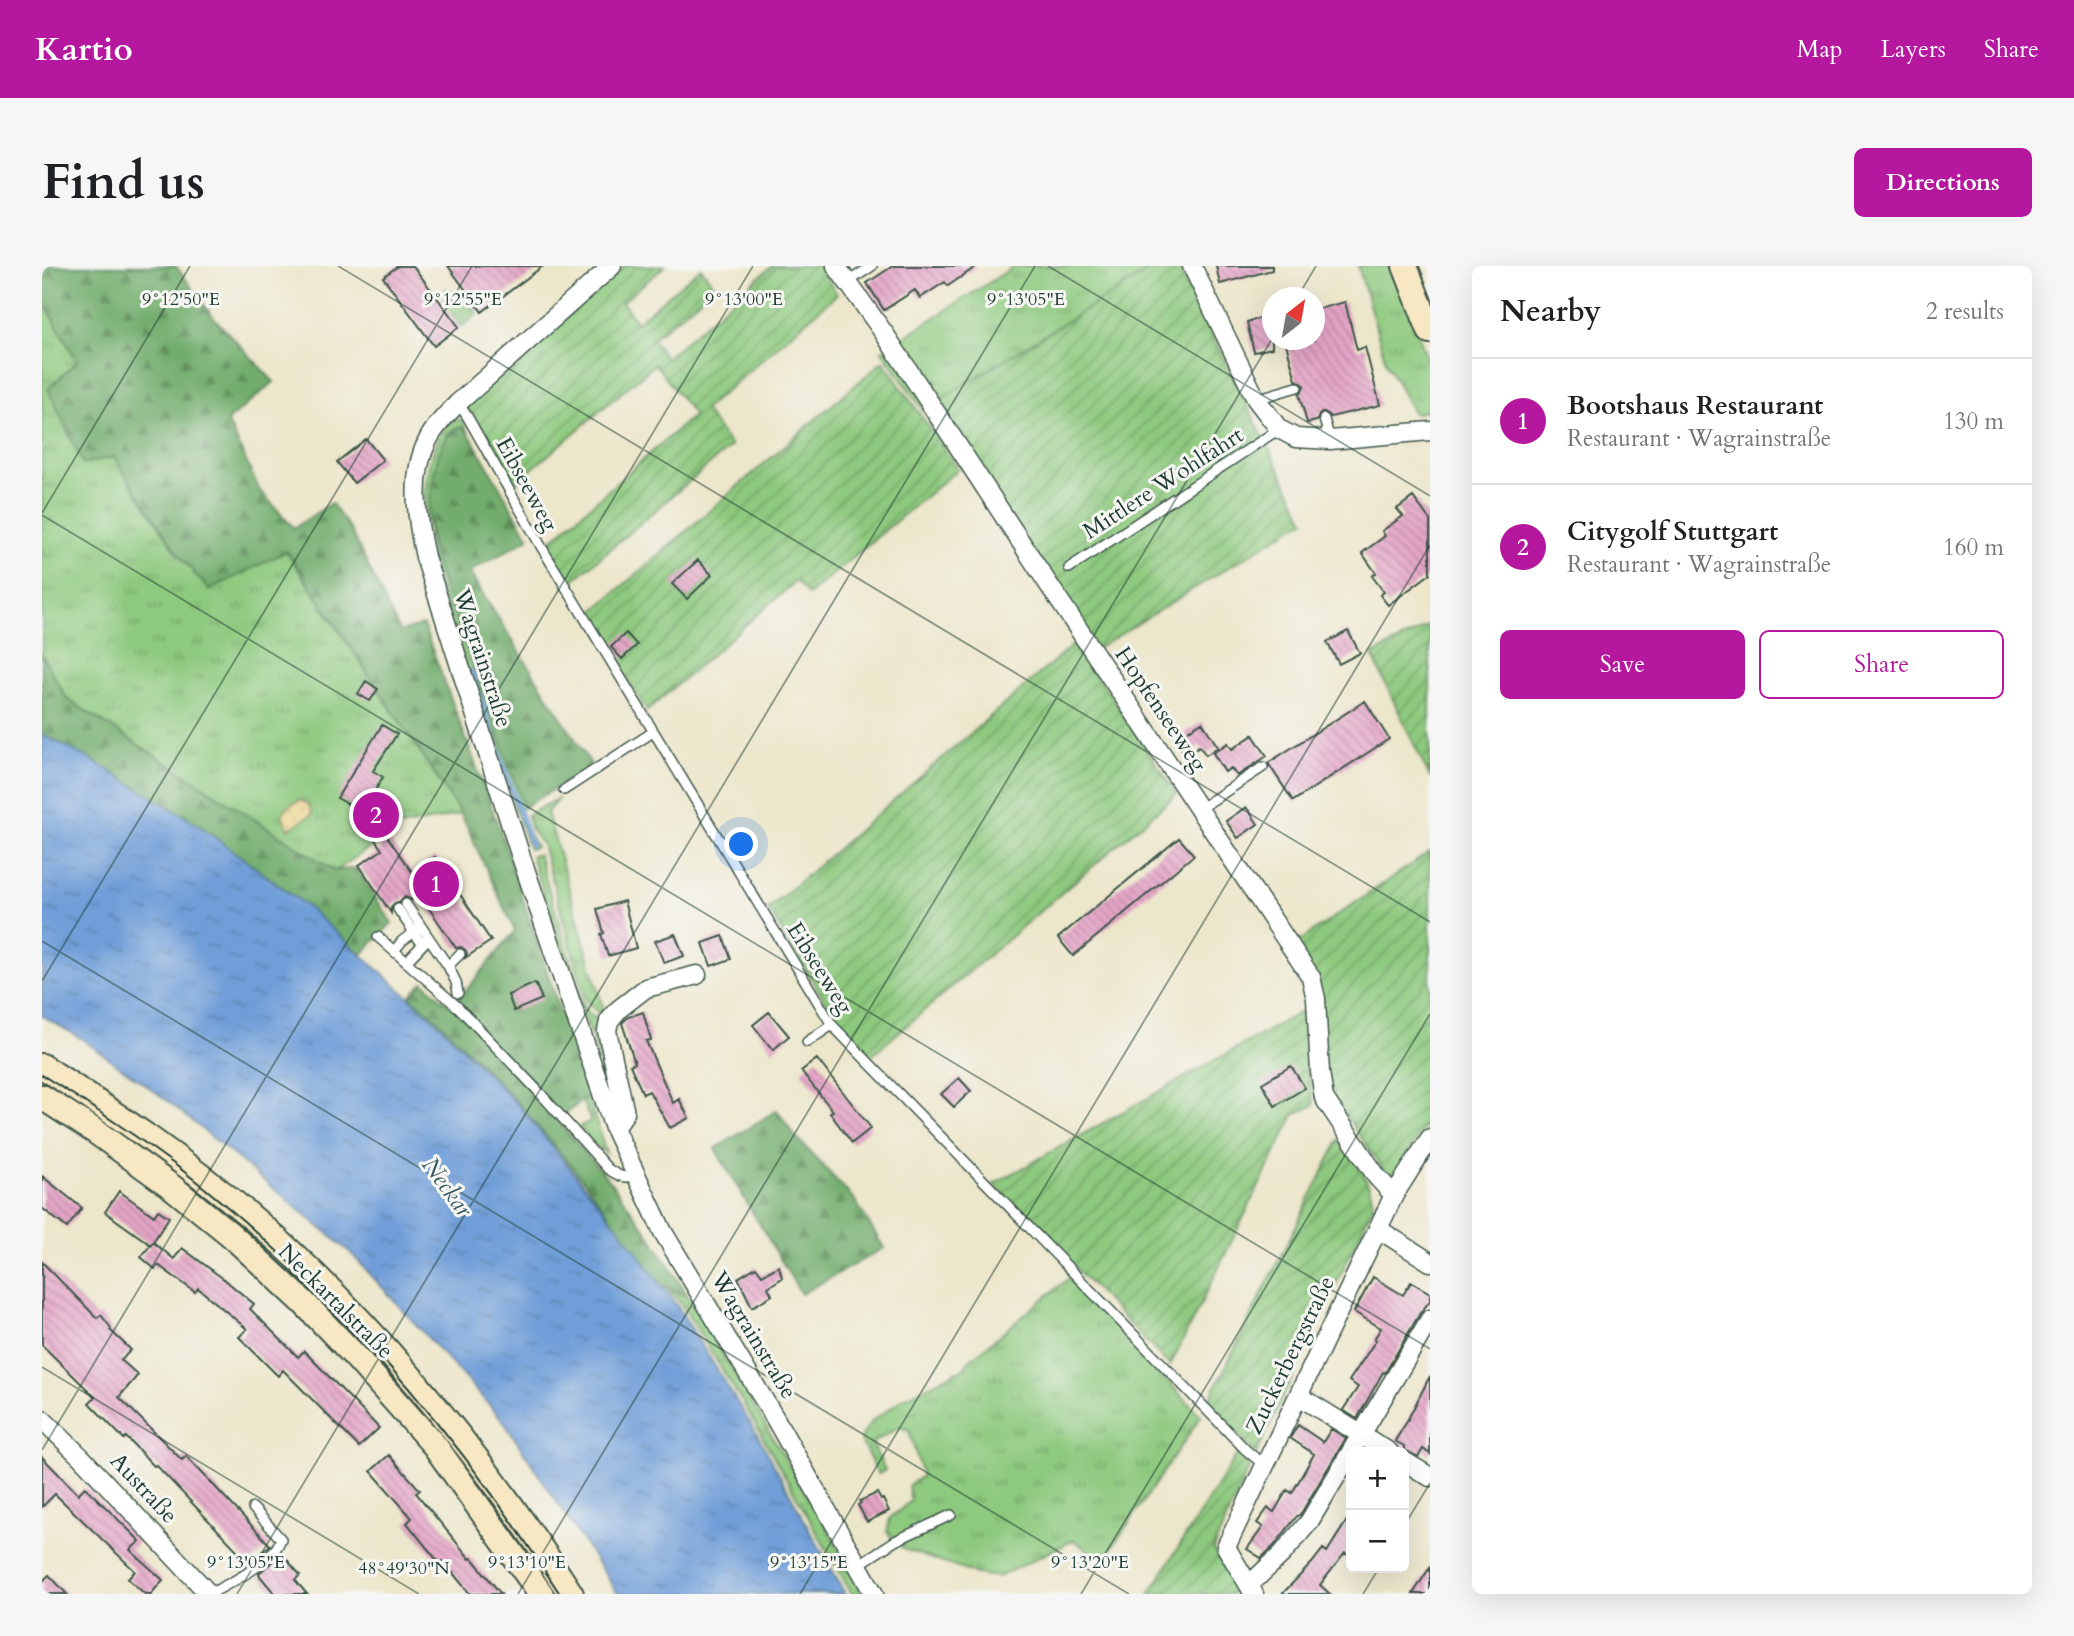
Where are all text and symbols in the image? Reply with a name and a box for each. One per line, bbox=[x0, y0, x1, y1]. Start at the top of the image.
text: Kartio bbox=[35, 27, 133, 72]
text: Map bbox=[1797, 33, 1843, 66]
text: Layers bbox=[1881, 33, 1946, 66]
text: Share bbox=[1984, 33, 2039, 66]
button: Directions bbox=[1854, 148, 2032, 217]
text: Find us bbox=[42, 149, 205, 216]
text: 9°12'50"E bbox=[142, 287, 220, 312]
text: 9°12'55"E bbox=[424, 287, 502, 312]
text: 9°13'00"E bbox=[705, 287, 783, 312]
text: 9°13'05"E bbox=[987, 287, 1065, 312]
north arrow bbox=[1262, 287, 1325, 350]
text: Nearby bbox=[1500, 291, 1601, 332]
text: 2 results bbox=[1926, 296, 2004, 327]
text: Bootshaus Restaurant bbox=[1567, 388, 1823, 423]
text: 1 bbox=[1517, 406, 1529, 437]
text: 130 m bbox=[1943, 406, 2004, 437]
street label: Mittlere Wohlfahrt bbox=[1077, 419, 1249, 547]
text: Restaurant · Wagrainstraße bbox=[1567, 423, 1831, 454]
street label: Eibseeweg bbox=[488, 431, 566, 537]
text: Citygolf Stuttgart bbox=[1567, 514, 1778, 549]
text: 2 bbox=[1517, 532, 1529, 563]
text: 160 m bbox=[1943, 532, 2004, 563]
text: Restaurant · Wagrainstraße bbox=[1567, 549, 1831, 580]
street label: Wagrainstraße bbox=[446, 584, 520, 731]
button: Save bbox=[1500, 630, 1745, 699]
button: Share bbox=[1759, 630, 2004, 699]
street label: Hopfenseeweg bbox=[1108, 640, 1214, 778]
pin: 2 bbox=[353, 789, 399, 841]
your location bbox=[724, 827, 758, 861]
pin: 1 bbox=[413, 858, 459, 910]
street label: Eibseeweg bbox=[779, 916, 861, 1020]
water label: Neckar bbox=[414, 1150, 481, 1225]
street label: Neckartalstraße bbox=[271, 1236, 401, 1366]
street label: Wagrainstraße bbox=[703, 1265, 804, 1405]
street label: Zuckerbergstraße bbox=[1238, 1271, 1342, 1439]
street label: Austraße bbox=[103, 1446, 185, 1530]
map controls bbox=[1346, 1447, 1409, 1573]
button: + bbox=[1346, 1447, 1409, 1510]
button: − bbox=[1346, 1510, 1409, 1573]
text: 9°13'05"E bbox=[207, 1550, 285, 1575]
text: 9°13'10"E bbox=[488, 1550, 566, 1575]
text: 9°13'15"E bbox=[770, 1550, 848, 1575]
text: 9°13'20"E bbox=[1051, 1550, 1129, 1575]
text: 48°49'30"N bbox=[358, 1556, 450, 1581]

